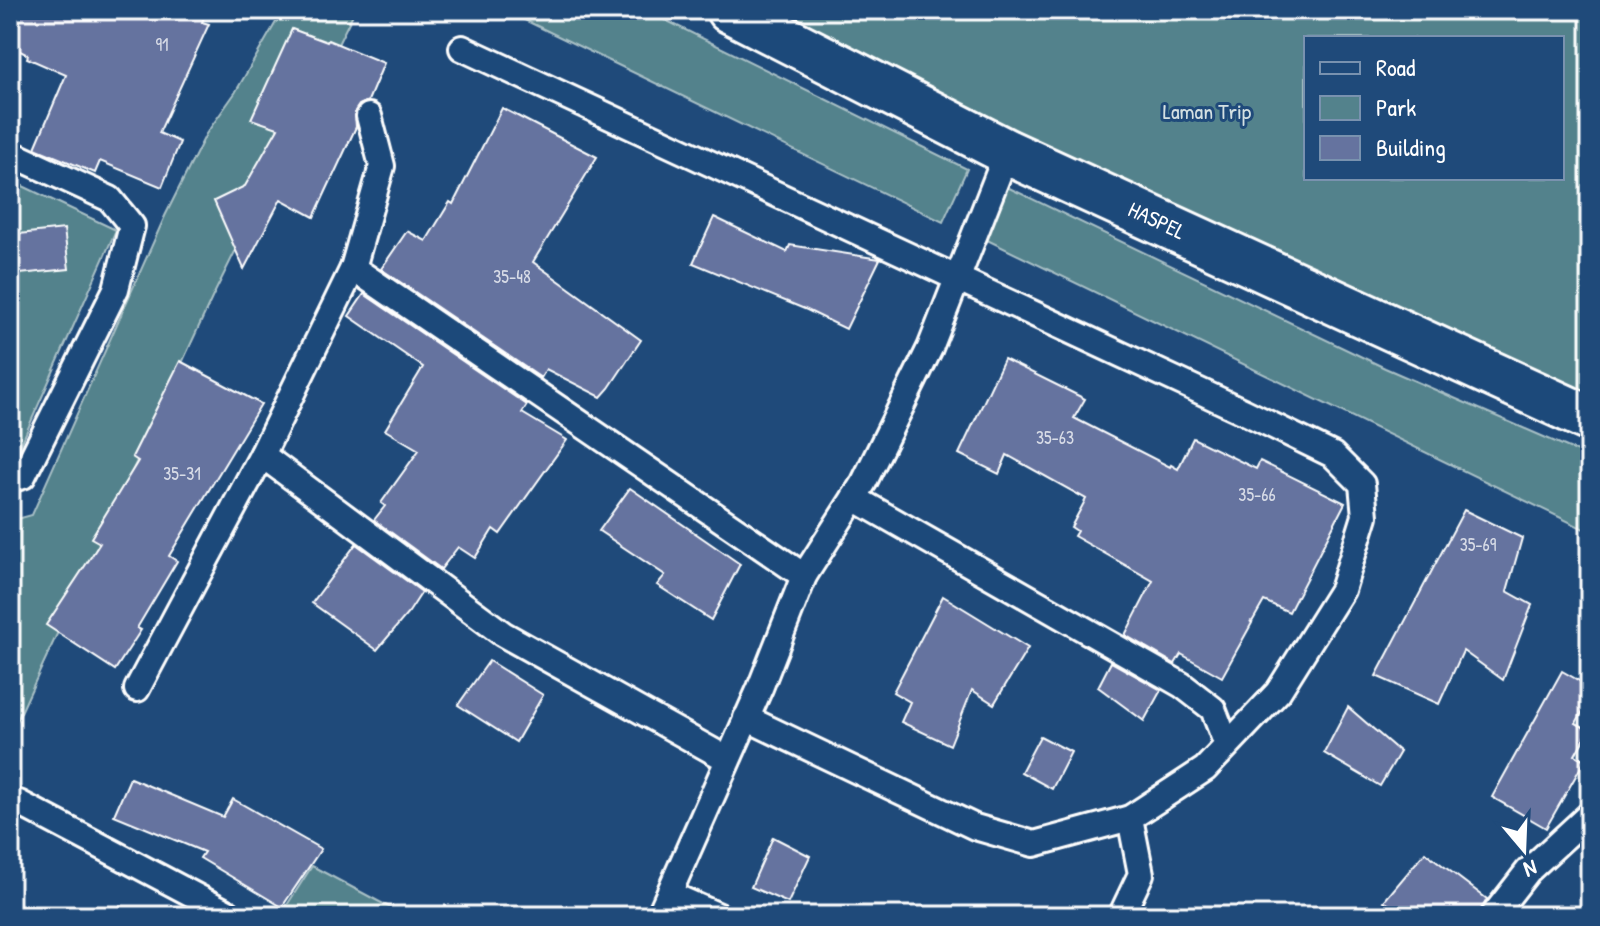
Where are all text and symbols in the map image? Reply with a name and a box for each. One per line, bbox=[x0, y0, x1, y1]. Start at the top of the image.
house number: 91 bbox=[155, 32, 169, 57]
legend bbox=[1304, 36, 1564, 180]
text: Road bbox=[1376, 51, 1415, 83]
text: Park bbox=[1376, 91, 1416, 123]
park label: Laman Trip bbox=[1163, 96, 1252, 126]
text: Building bbox=[1376, 131, 1446, 163]
street label: HASPEL bbox=[1124, 194, 1190, 246]
house number: 35-48 bbox=[493, 264, 531, 289]
house number: 35-63 bbox=[1036, 425, 1074, 450]
house number: 35-31 bbox=[163, 461, 201, 486]
house number: 35-66 bbox=[1238, 482, 1276, 507]
house number: 35-69 bbox=[1460, 532, 1497, 557]
north arrow bbox=[1484, 810, 1564, 890]
text: N bbox=[1520, 853, 1541, 885]

